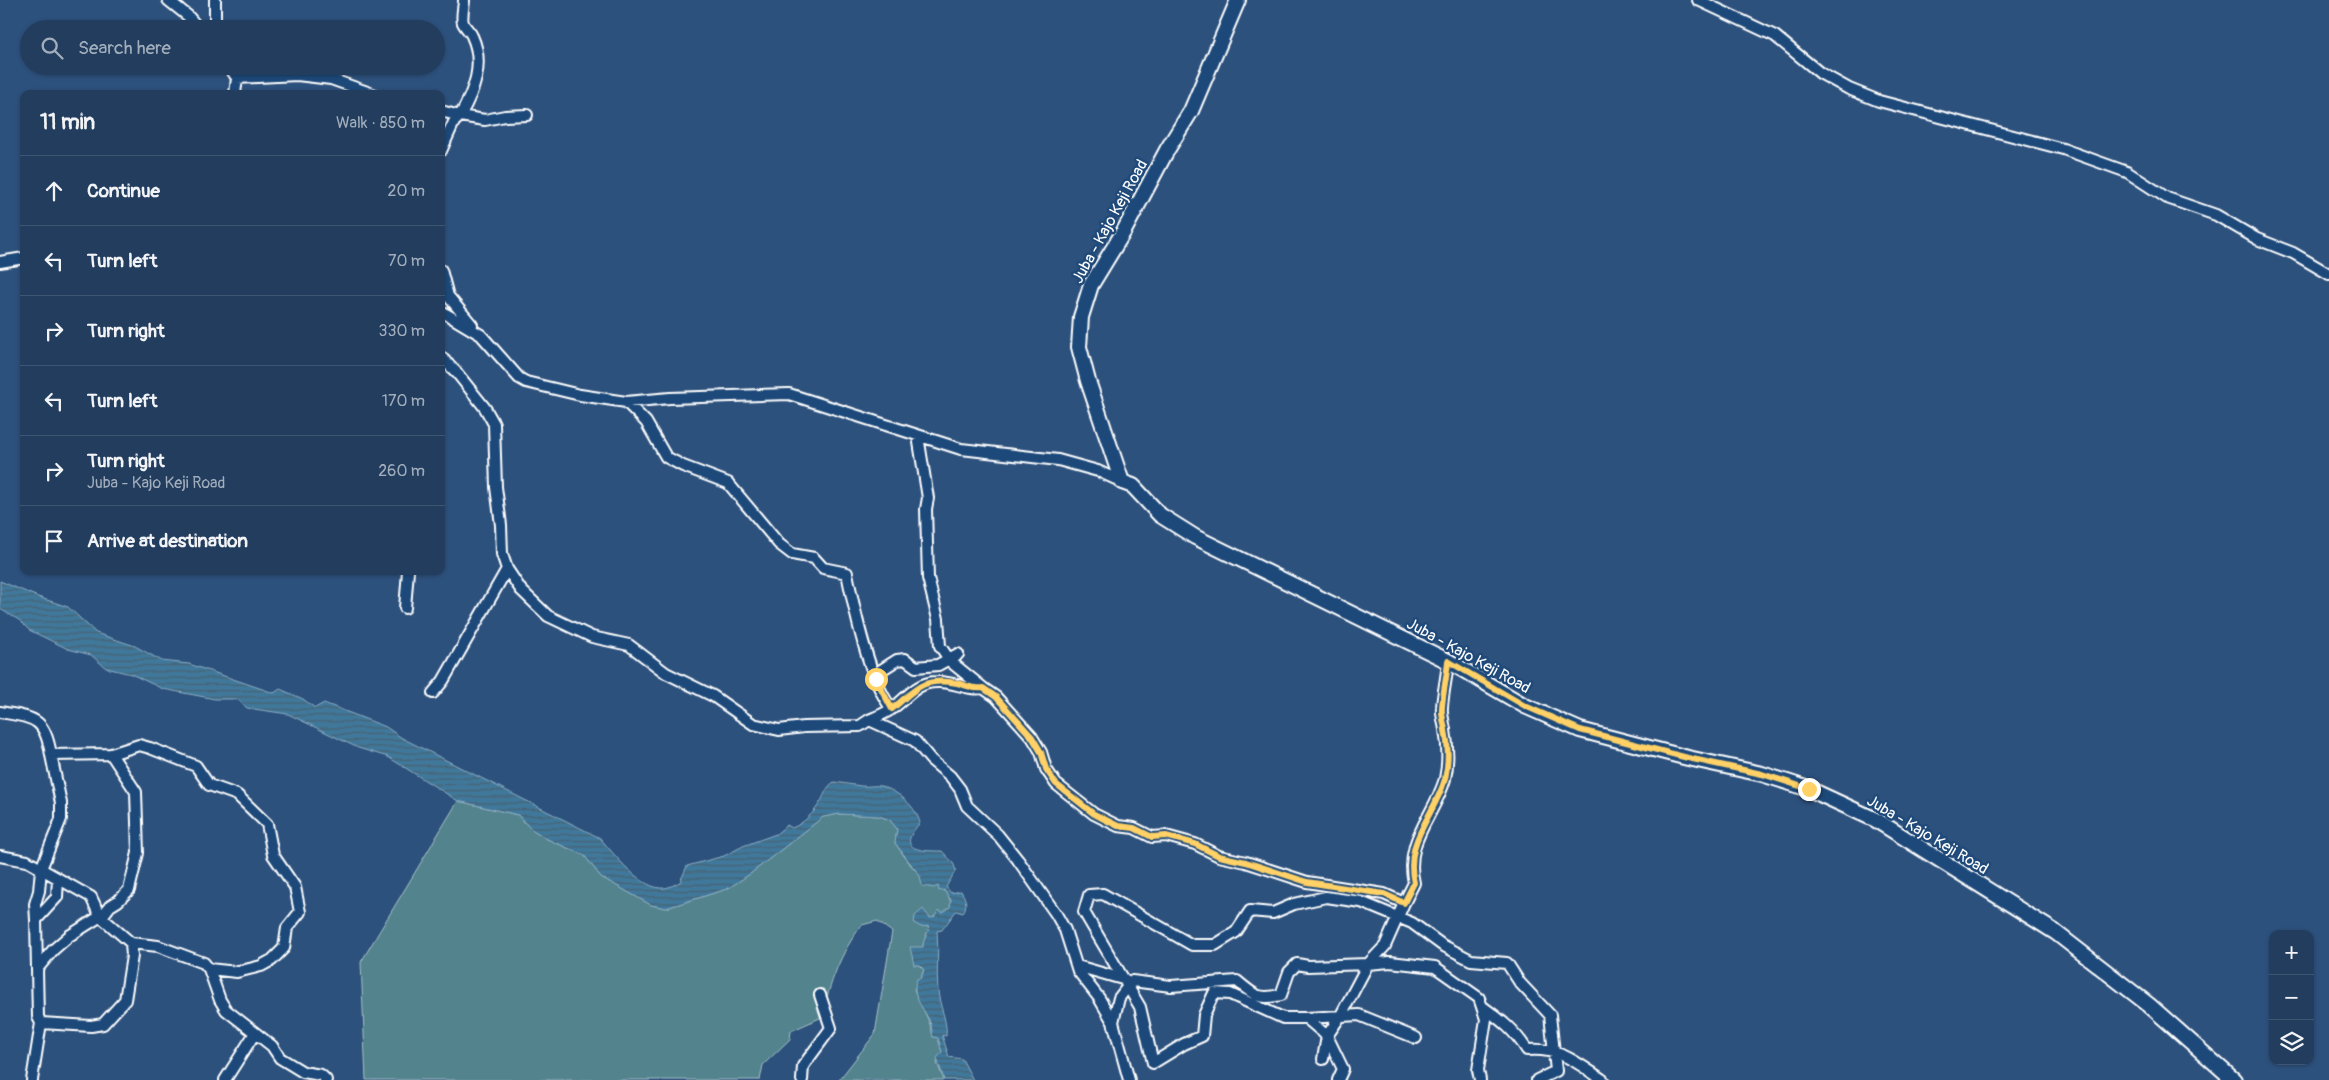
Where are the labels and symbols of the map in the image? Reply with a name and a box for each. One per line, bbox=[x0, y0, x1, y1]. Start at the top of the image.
street label: Juba - Kajo Keji Road bbox=[1068, 156, 1152, 287]
street label: Juba - Kajo Keji Road bbox=[1403, 614, 1534, 698]
route start bbox=[865, 668, 888, 691]
route end bbox=[1798, 778, 1821, 801]
street label: Juba - Kajo Keji Road bbox=[1863, 791, 1992, 879]

